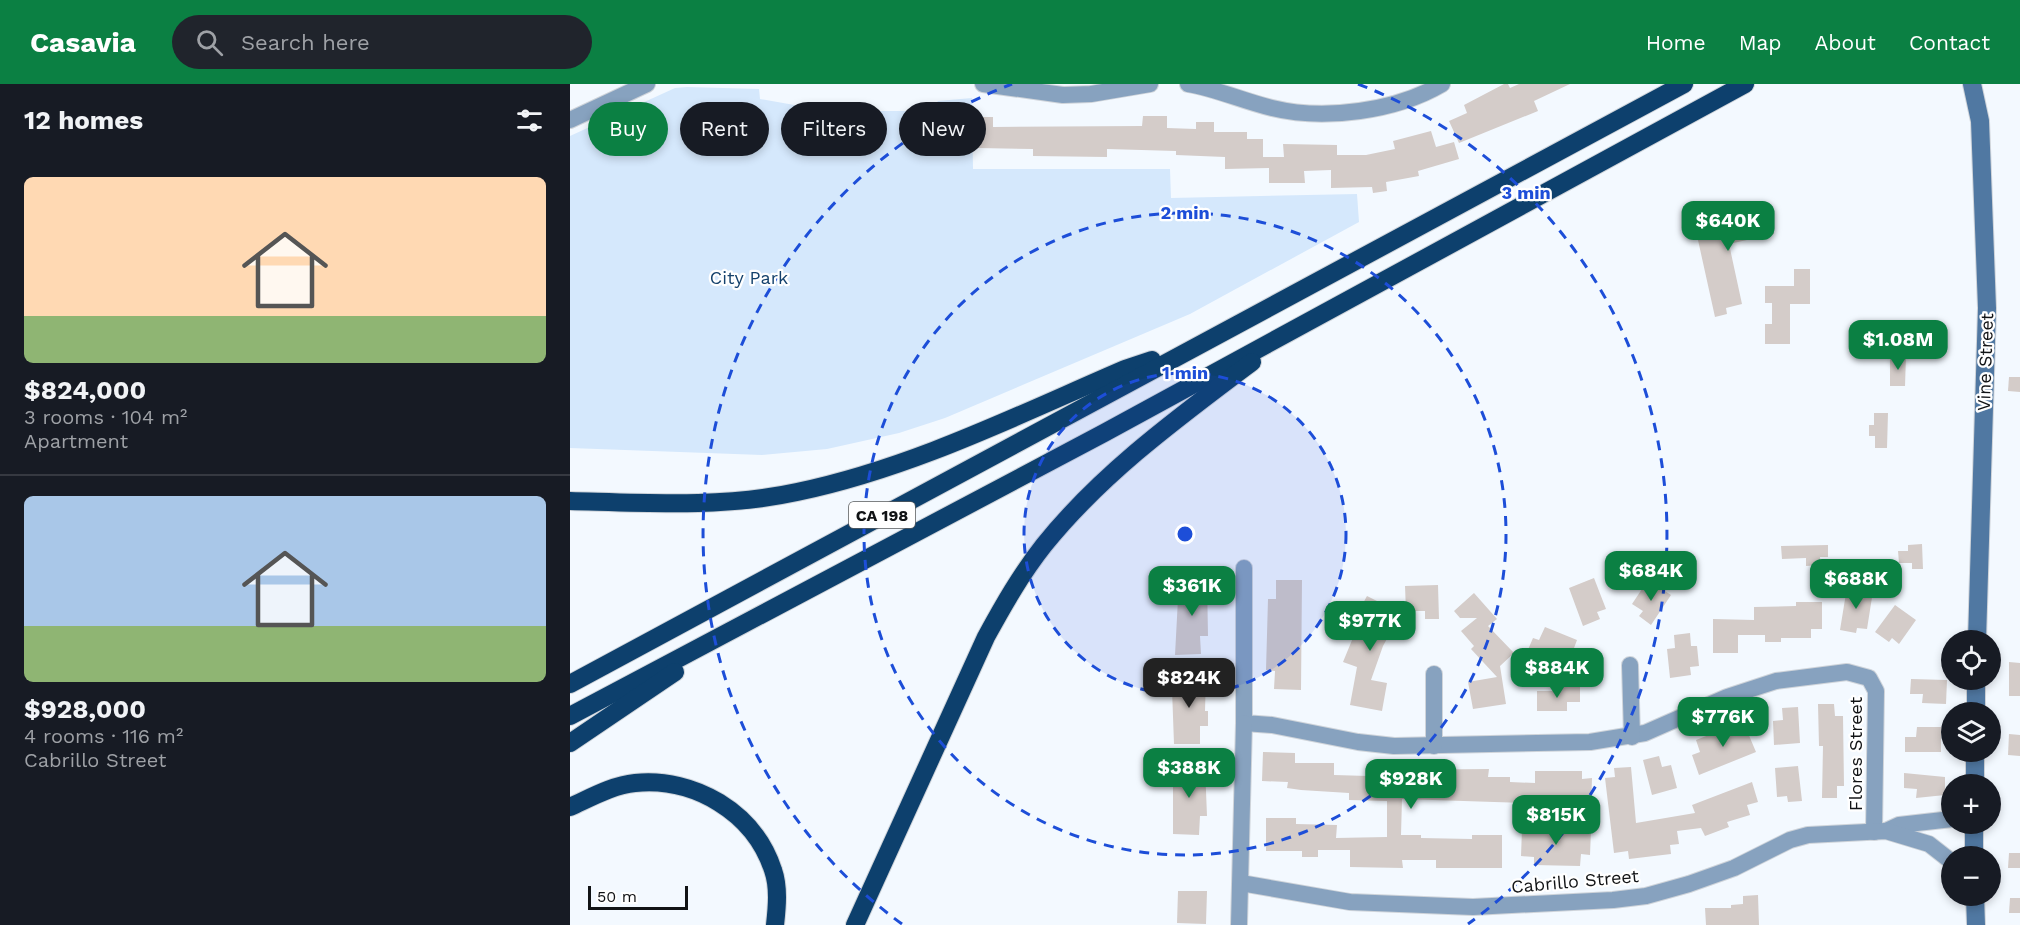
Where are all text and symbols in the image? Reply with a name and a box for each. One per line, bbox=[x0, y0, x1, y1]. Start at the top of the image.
search box bbox=[172, 15, 592, 69]
text: Casavia bbox=[30, 26, 136, 59]
icon: search bbox=[193, 26, 226, 59]
text: Search here bbox=[241, 30, 370, 55]
text: Home bbox=[1646, 30, 1706, 55]
text: Map bbox=[1739, 30, 1782, 55]
text: About bbox=[1815, 30, 1876, 55]
text: Contact bbox=[1909, 30, 1990, 55]
chip: Buy bbox=[588, 102, 668, 156]
chip: Rent bbox=[680, 102, 769, 156]
chip: Filters bbox=[781, 102, 887, 156]
chip: New bbox=[899, 102, 986, 156]
icon: filters bbox=[513, 104, 546, 137]
text: 12 homes bbox=[24, 105, 143, 135]
text: 3 min bbox=[1501, 182, 1551, 203]
pin: $640K bbox=[1686, 201, 1770, 252]
text: 2 min bbox=[1160, 202, 1210, 223]
text: $640K bbox=[1696, 208, 1760, 232]
icon: home bbox=[231, 216, 339, 324]
park label: City Park bbox=[710, 267, 788, 288]
street label: Vine Street bbox=[1973, 312, 1997, 411]
pin: $1.08M bbox=[1849, 320, 1947, 371]
text: $1.08M bbox=[1863, 327, 1933, 351]
text: 1 min bbox=[1162, 362, 1208, 383]
text: $824,000 bbox=[24, 375, 146, 405]
text: 3 rooms · 104 m² bbox=[24, 405, 187, 429]
text: Apartment bbox=[24, 429, 128, 453]
road number: CA 198 bbox=[849, 502, 915, 528]
centre of rings bbox=[1175, 524, 1195, 544]
icon: home bbox=[231, 535, 339, 643]
pin: $684K bbox=[1609, 551, 1693, 602]
text: $684K bbox=[1619, 558, 1683, 582]
pin: $688K bbox=[1814, 559, 1898, 610]
pin: $361K bbox=[1150, 566, 1234, 617]
text: $688K bbox=[1824, 566, 1888, 590]
text: $361K bbox=[1162, 573, 1222, 597]
pin: $977K bbox=[1328, 601, 1412, 652]
text: $977K bbox=[1339, 608, 1401, 632]
map controls bbox=[1941, 630, 2001, 906]
button: locate bbox=[1941, 630, 2001, 690]
pin: $884K bbox=[1515, 648, 1599, 699]
text: $884K bbox=[1525, 655, 1589, 679]
pin: $824K bbox=[1147, 658, 1231, 709]
text: $824K bbox=[1157, 665, 1221, 689]
text: $928,000 bbox=[24, 694, 146, 724]
street label: Flores Street bbox=[1845, 696, 1866, 811]
pin: $776K bbox=[1681, 697, 1765, 748]
button: layers bbox=[1941, 702, 2001, 762]
text: $776K bbox=[1692, 704, 1754, 728]
text: 4 rooms · 116 m² bbox=[24, 724, 183, 748]
text: Cabrillo Street bbox=[24, 748, 166, 772]
pin: $388K bbox=[1147, 748, 1231, 799]
text: $388K bbox=[1157, 755, 1221, 779]
pin: $928K bbox=[1369, 759, 1453, 810]
text: $928K bbox=[1379, 766, 1443, 790]
button: + bbox=[1941, 774, 2001, 834]
pin: $815K bbox=[1514, 795, 1598, 846]
text: $815K bbox=[1526, 802, 1586, 826]
button: − bbox=[1941, 846, 2001, 906]
street label: Cabrillo Street bbox=[1510, 865, 1640, 897]
scale bar bbox=[588, 883, 688, 910]
text: 50 m bbox=[597, 887, 637, 906]

